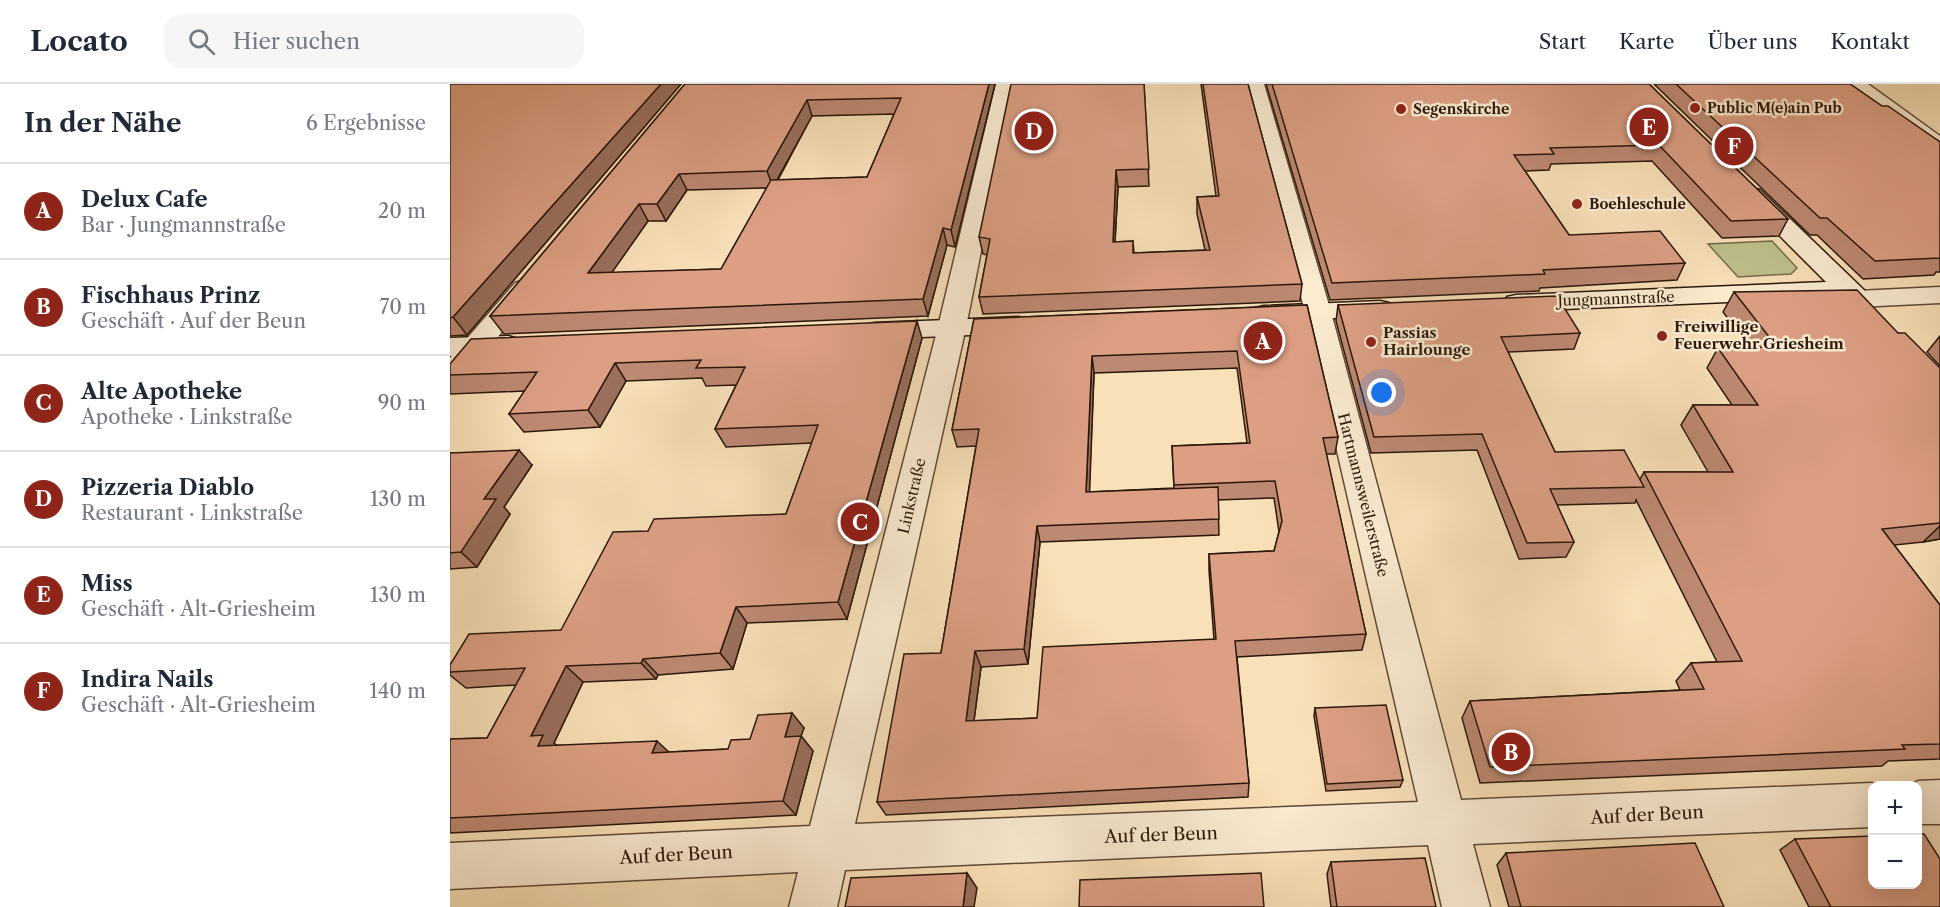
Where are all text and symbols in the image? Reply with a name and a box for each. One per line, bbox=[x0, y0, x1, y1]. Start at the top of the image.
search box bbox=[164, 14, 584, 68]
text: Locato bbox=[30, 24, 128, 58]
icon: search bbox=[185, 25, 218, 58]
text: Hier suchen bbox=[233, 28, 360, 55]
text: Start bbox=[1539, 29, 1586, 54]
text: Karte bbox=[1619, 29, 1675, 54]
text: Über uns bbox=[1708, 29, 1797, 54]
text: Kontakt bbox=[1830, 29, 1910, 54]
place label: Public M(e)ain Pub bbox=[1707, 99, 1842, 117]
place label: Segenskirche bbox=[1413, 100, 1509, 118]
marker: Public M(e)ain Pub bbox=[1688, 101, 1702, 115]
marker: Segenskirche bbox=[1394, 102, 1408, 116]
pin: E bbox=[1630, 104, 1668, 150]
text: In der Nähe bbox=[24, 107, 181, 139]
pin: D bbox=[1014, 108, 1054, 154]
text: 6 Ergebnisse bbox=[306, 111, 426, 135]
pin: F bbox=[1714, 124, 1754, 168]
text: Delux Cafe bbox=[81, 186, 208, 213]
place label: Boehleschule bbox=[1589, 195, 1686, 213]
marker: Boehleschule bbox=[1570, 197, 1584, 211]
text: A bbox=[36, 199, 51, 223]
text: 20 m bbox=[378, 199, 426, 223]
text: Bar · Jungmannstraße bbox=[81, 213, 286, 237]
text: Fischhaus Prinz bbox=[81, 282, 260, 309]
street label: Jungmannstraße bbox=[1555, 287, 1675, 310]
text: B bbox=[36, 295, 51, 319]
text: 70 m bbox=[380, 295, 426, 319]
text: Geschäft · Auf der Beun bbox=[81, 309, 306, 333]
place label: Freiwillige Feuerwehr Griesheim bbox=[1674, 317, 1844, 353]
pin: A bbox=[1244, 318, 1282, 364]
place label: Passias Hairlounge bbox=[1383, 323, 1471, 359]
marker: Freiwillige Feuerwehr Griesheim bbox=[1655, 329, 1669, 343]
marker: Passias Hairlounge bbox=[1364, 335, 1378, 349]
text: Alte Apotheke bbox=[81, 378, 242, 405]
your location bbox=[1367, 378, 1396, 407]
text: C bbox=[35, 391, 52, 415]
text: 90 m bbox=[378, 391, 426, 415]
text: Apotheke · Linkstraße bbox=[81, 405, 292, 429]
street label: Hartmannsweilerstraße bbox=[1334, 411, 1393, 579]
street label: Linkstraße bbox=[894, 456, 929, 536]
text: Pizzeria Diablo bbox=[81, 474, 254, 501]
text: D bbox=[35, 487, 52, 511]
text: 130 m bbox=[370, 487, 426, 511]
pin: C bbox=[840, 500, 880, 544]
text: Restaurant · Linkstraße bbox=[81, 501, 303, 525]
text: Miss bbox=[81, 570, 133, 597]
text: E bbox=[36, 583, 51, 607]
text: 130 m bbox=[370, 583, 426, 607]
text: Geschäft · Alt-Griesheim bbox=[81, 597, 316, 621]
text: Indira Nails bbox=[81, 666, 214, 693]
text: F bbox=[37, 679, 50, 703]
text: 140 m bbox=[369, 679, 426, 703]
text: Geschäft · Alt-Griesheim bbox=[81, 693, 316, 717]
pin: B bbox=[1492, 730, 1530, 774]
map controls bbox=[1868, 781, 1922, 889]
button: + bbox=[1868, 781, 1922, 835]
street label: Auf der Beun bbox=[1589, 801, 1704, 829]
street label: Auf der Beun bbox=[1103, 822, 1218, 848]
button: − bbox=[1868, 835, 1922, 889]
street label: Auf der Beun bbox=[618, 841, 733, 869]

